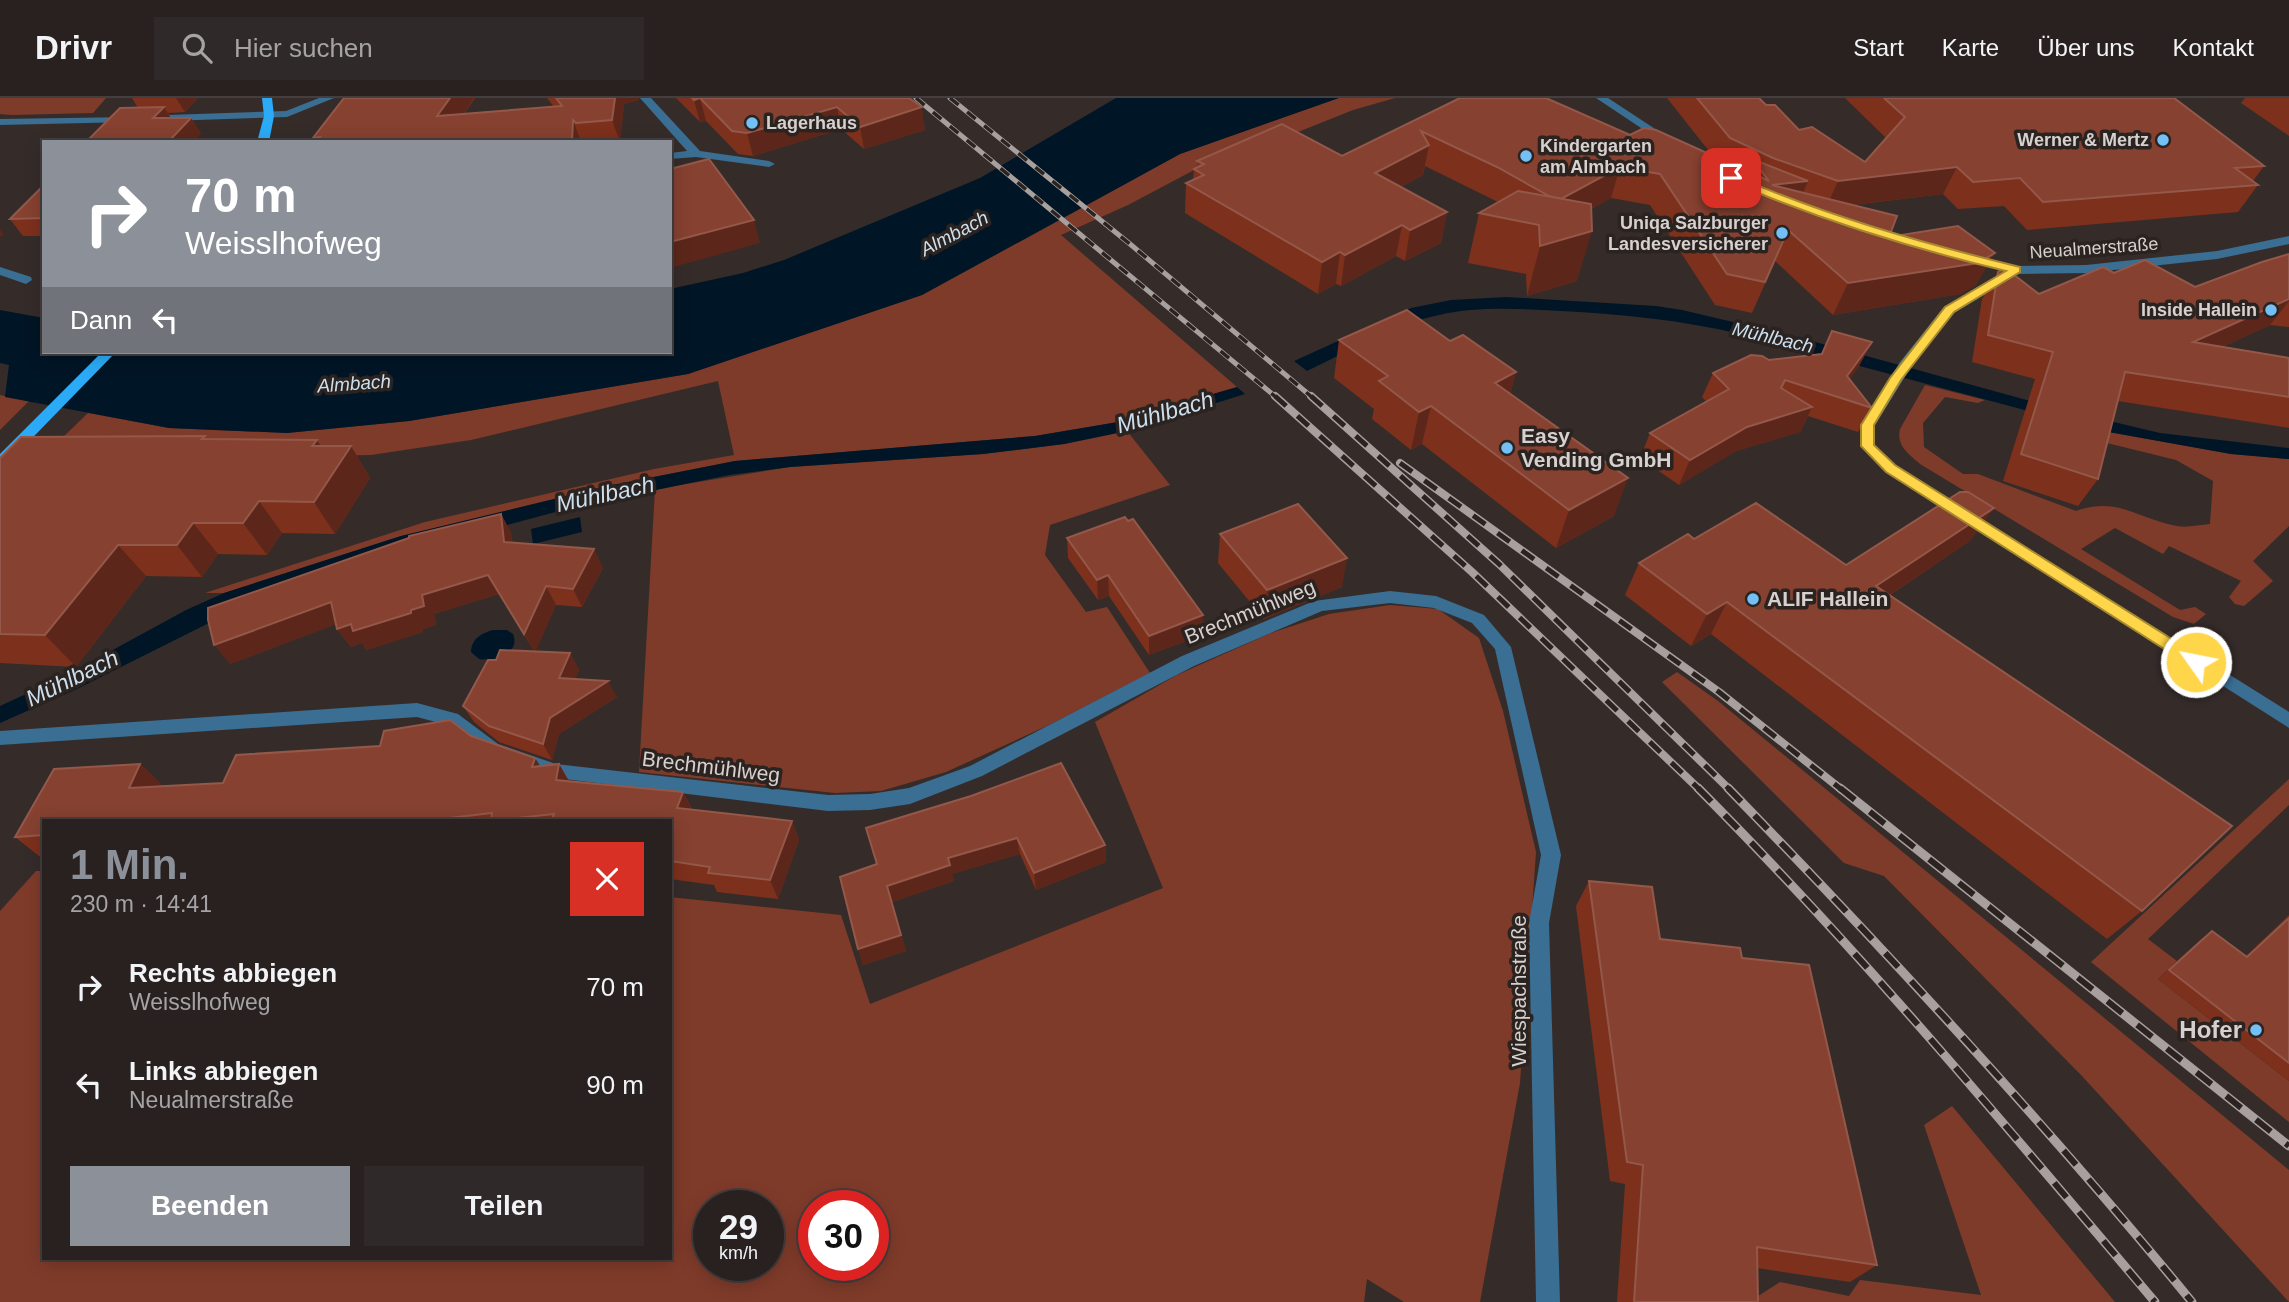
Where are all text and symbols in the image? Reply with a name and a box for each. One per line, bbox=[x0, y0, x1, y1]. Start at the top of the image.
search box bbox=[154, 17, 644, 80]
text: Drivr bbox=[35, 29, 112, 66]
icon: search bbox=[178, 29, 216, 67]
text: Hier suchen bbox=[234, 33, 373, 63]
text: Start bbox=[1853, 34, 1904, 61]
text: Karte bbox=[1942, 34, 1999, 61]
text: Über uns bbox=[2037, 34, 2135, 61]
text: Kontakt bbox=[2173, 34, 2254, 61]
place label: Lagerhaus bbox=[766, 113, 857, 133]
marker: Lagerhaus bbox=[744, 115, 760, 131]
place label: Werner & Mertz bbox=[2017, 130, 2149, 150]
marker: Werner & Mertz bbox=[2155, 132, 2171, 148]
place label: Kindergarten am Almbach bbox=[1540, 136, 1652, 177]
marker: Kindergarten am Almbach bbox=[1518, 148, 1534, 164]
pin bbox=[1701, 148, 1761, 208]
icon: arrive bbox=[1712, 159, 1750, 197]
icon: right bbox=[70, 168, 161, 259]
text: 70 m bbox=[185, 168, 297, 222]
water label: Almbach bbox=[916, 207, 992, 261]
place label: Uniqa Salzburger Landesversicherer bbox=[1608, 213, 1768, 254]
text: Weisslhofweg bbox=[185, 225, 382, 261]
marker: Uniqa Salzburger Landesversicherer bbox=[1774, 225, 1790, 241]
street label: Neualmerstraße bbox=[2029, 234, 2159, 262]
place label: Inside Hallein bbox=[2141, 300, 2257, 320]
icon: left bbox=[146, 301, 184, 339]
marker: Inside Hallein bbox=[2263, 302, 2279, 318]
text: Dann bbox=[70, 305, 132, 335]
water label: Mühlbach bbox=[1730, 318, 1815, 357]
water label: Almbach bbox=[315, 370, 392, 397]
water label: Mühlbach bbox=[1113, 386, 1217, 438]
place label: Easy Vending GmbH bbox=[1521, 424, 1672, 471]
marker: Easy Vending GmbH bbox=[1499, 440, 1515, 456]
water label: Mühlbach bbox=[554, 471, 656, 517]
street label: Brechmühlweg bbox=[1181, 575, 1319, 648]
place label: ALIF Hallein bbox=[1767, 587, 1888, 610]
marker: ALIF Hallein bbox=[1745, 591, 1761, 607]
position arrow bbox=[2159, 625, 2233, 699]
water label: Mühlbach bbox=[21, 644, 123, 712]
street label: Brechmühlweg bbox=[641, 747, 781, 786]
text: 1 Min. bbox=[70, 841, 189, 888]
button: close bbox=[570, 842, 644, 916]
text: 230 m · 14:41 bbox=[70, 891, 212, 917]
street label: Wiespachstraße bbox=[1507, 915, 1530, 1067]
text: Rechts abbiegen bbox=[129, 958, 337, 988]
icon: right bbox=[70, 968, 108, 1006]
text: 70 m bbox=[586, 972, 644, 1002]
text: Weisslhofweg bbox=[129, 989, 270, 1015]
place label: Hofer bbox=[2179, 1016, 2242, 1043]
marker: Hofer bbox=[2248, 1022, 2264, 1038]
text: Links abbiegen bbox=[129, 1056, 318, 1086]
icon: left bbox=[70, 1066, 108, 1104]
text: 90 m bbox=[586, 1070, 644, 1100]
text: Neualmerstraße bbox=[129, 1087, 294, 1113]
button: Beenden bbox=[70, 1166, 350, 1246]
button: Teilen bbox=[364, 1166, 644, 1246]
speed limit sign: 30 bbox=[798, 1190, 889, 1281]
text: 29 bbox=[719, 1207, 758, 1246]
text: km/h bbox=[719, 1243, 758, 1263]

